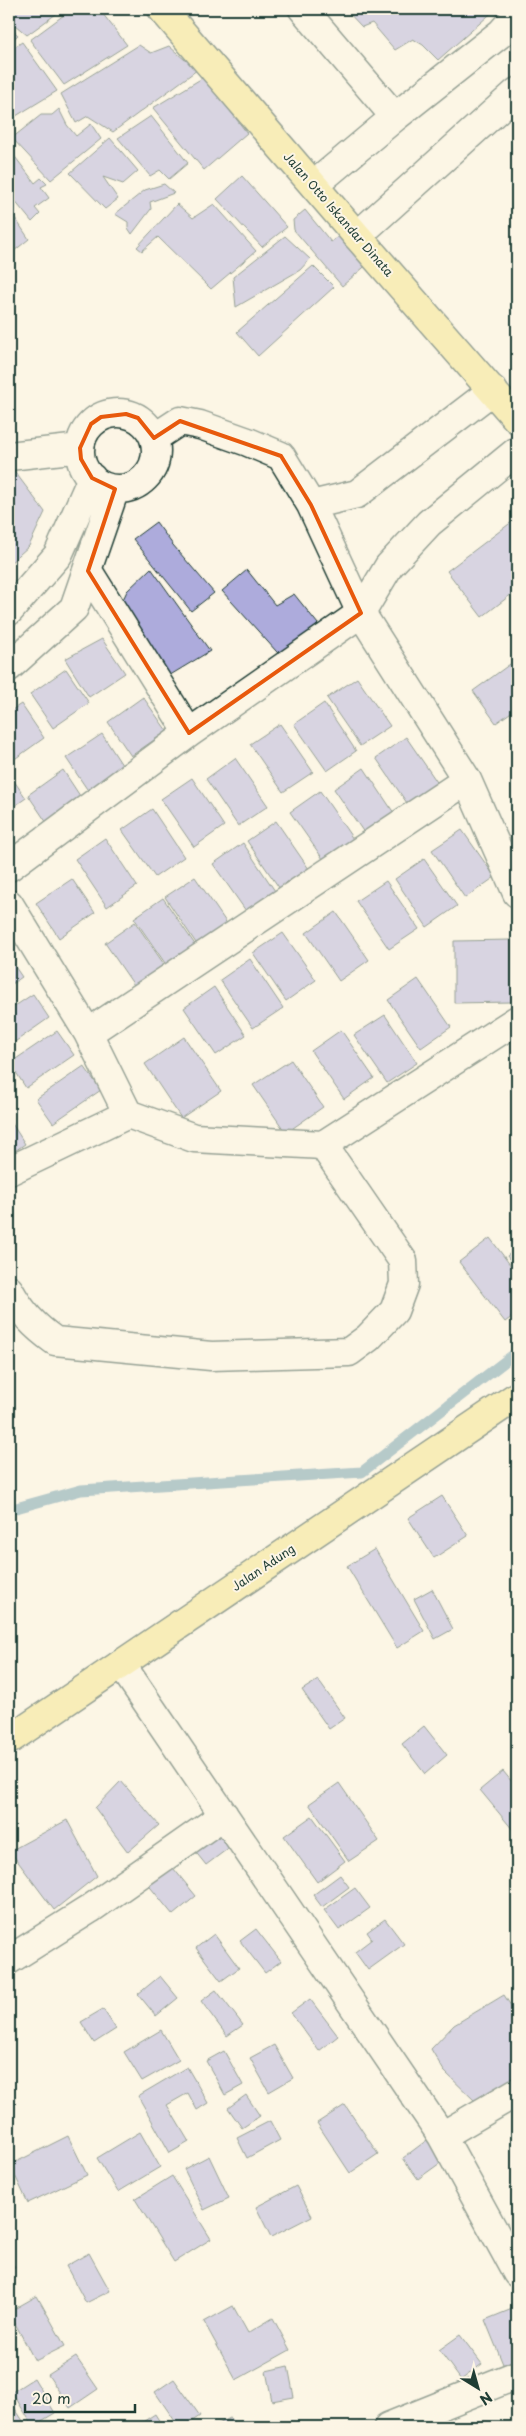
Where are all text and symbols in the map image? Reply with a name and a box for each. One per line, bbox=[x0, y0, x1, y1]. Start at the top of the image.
street label: Jalan Otto Iskandar Dinata bbox=[280, 148, 398, 280]
street label: Jalan Adung bbox=[228, 1539, 298, 1595]
north arrow bbox=[454, 2364, 504, 2414]
scale bar bbox=[25, 2381, 135, 2413]
text: 20 m bbox=[32, 2386, 71, 2409]
text: N bbox=[475, 2387, 497, 2411]

